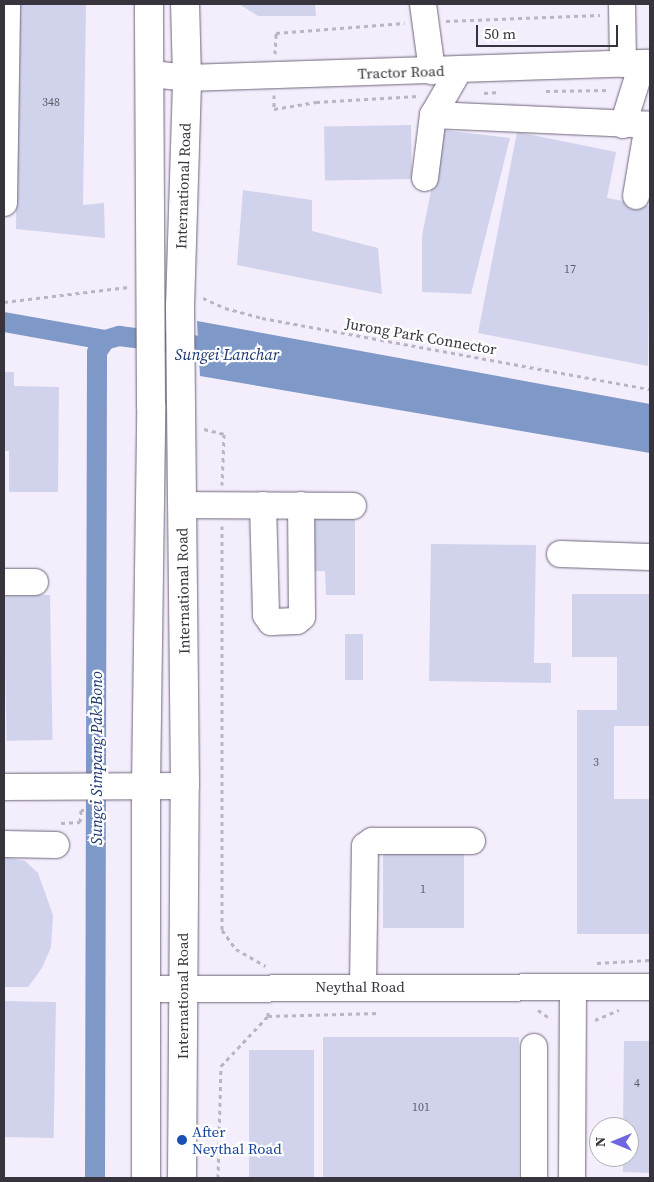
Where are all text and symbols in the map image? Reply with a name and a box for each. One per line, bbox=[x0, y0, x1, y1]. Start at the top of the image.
scale bar bbox=[479, 15, 622, 47]
text: 50 m bbox=[484, 23, 516, 44]
street label: Tractor Road bbox=[357, 61, 445, 83]
house number: 348 bbox=[42, 96, 60, 110]
street label: International Road bbox=[172, 123, 194, 249]
house number: 17 bbox=[564, 263, 576, 277]
street label: Jurong Park Connector bbox=[344, 314, 498, 358]
water label: Sungei Lanchar bbox=[175, 344, 279, 364]
street label: International Road bbox=[173, 528, 193, 654]
water label: Sungei Simpang Pak Bono bbox=[86, 671, 106, 845]
house number: 3 bbox=[593, 756, 599, 770]
house number: 1 bbox=[420, 883, 426, 897]
street label: International Road bbox=[174, 933, 192, 1059]
street label: Neythal Road bbox=[315, 978, 405, 996]
house number: 4 bbox=[634, 1077, 640, 1091]
house number: 101 bbox=[412, 1101, 430, 1115]
north arrow bbox=[589, 1117, 639, 1167]
place label: After Neythal Road bbox=[192, 1122, 282, 1157]
marker: After Neythal Road bbox=[176, 1134, 188, 1146]
text: N bbox=[590, 1137, 610, 1147]

